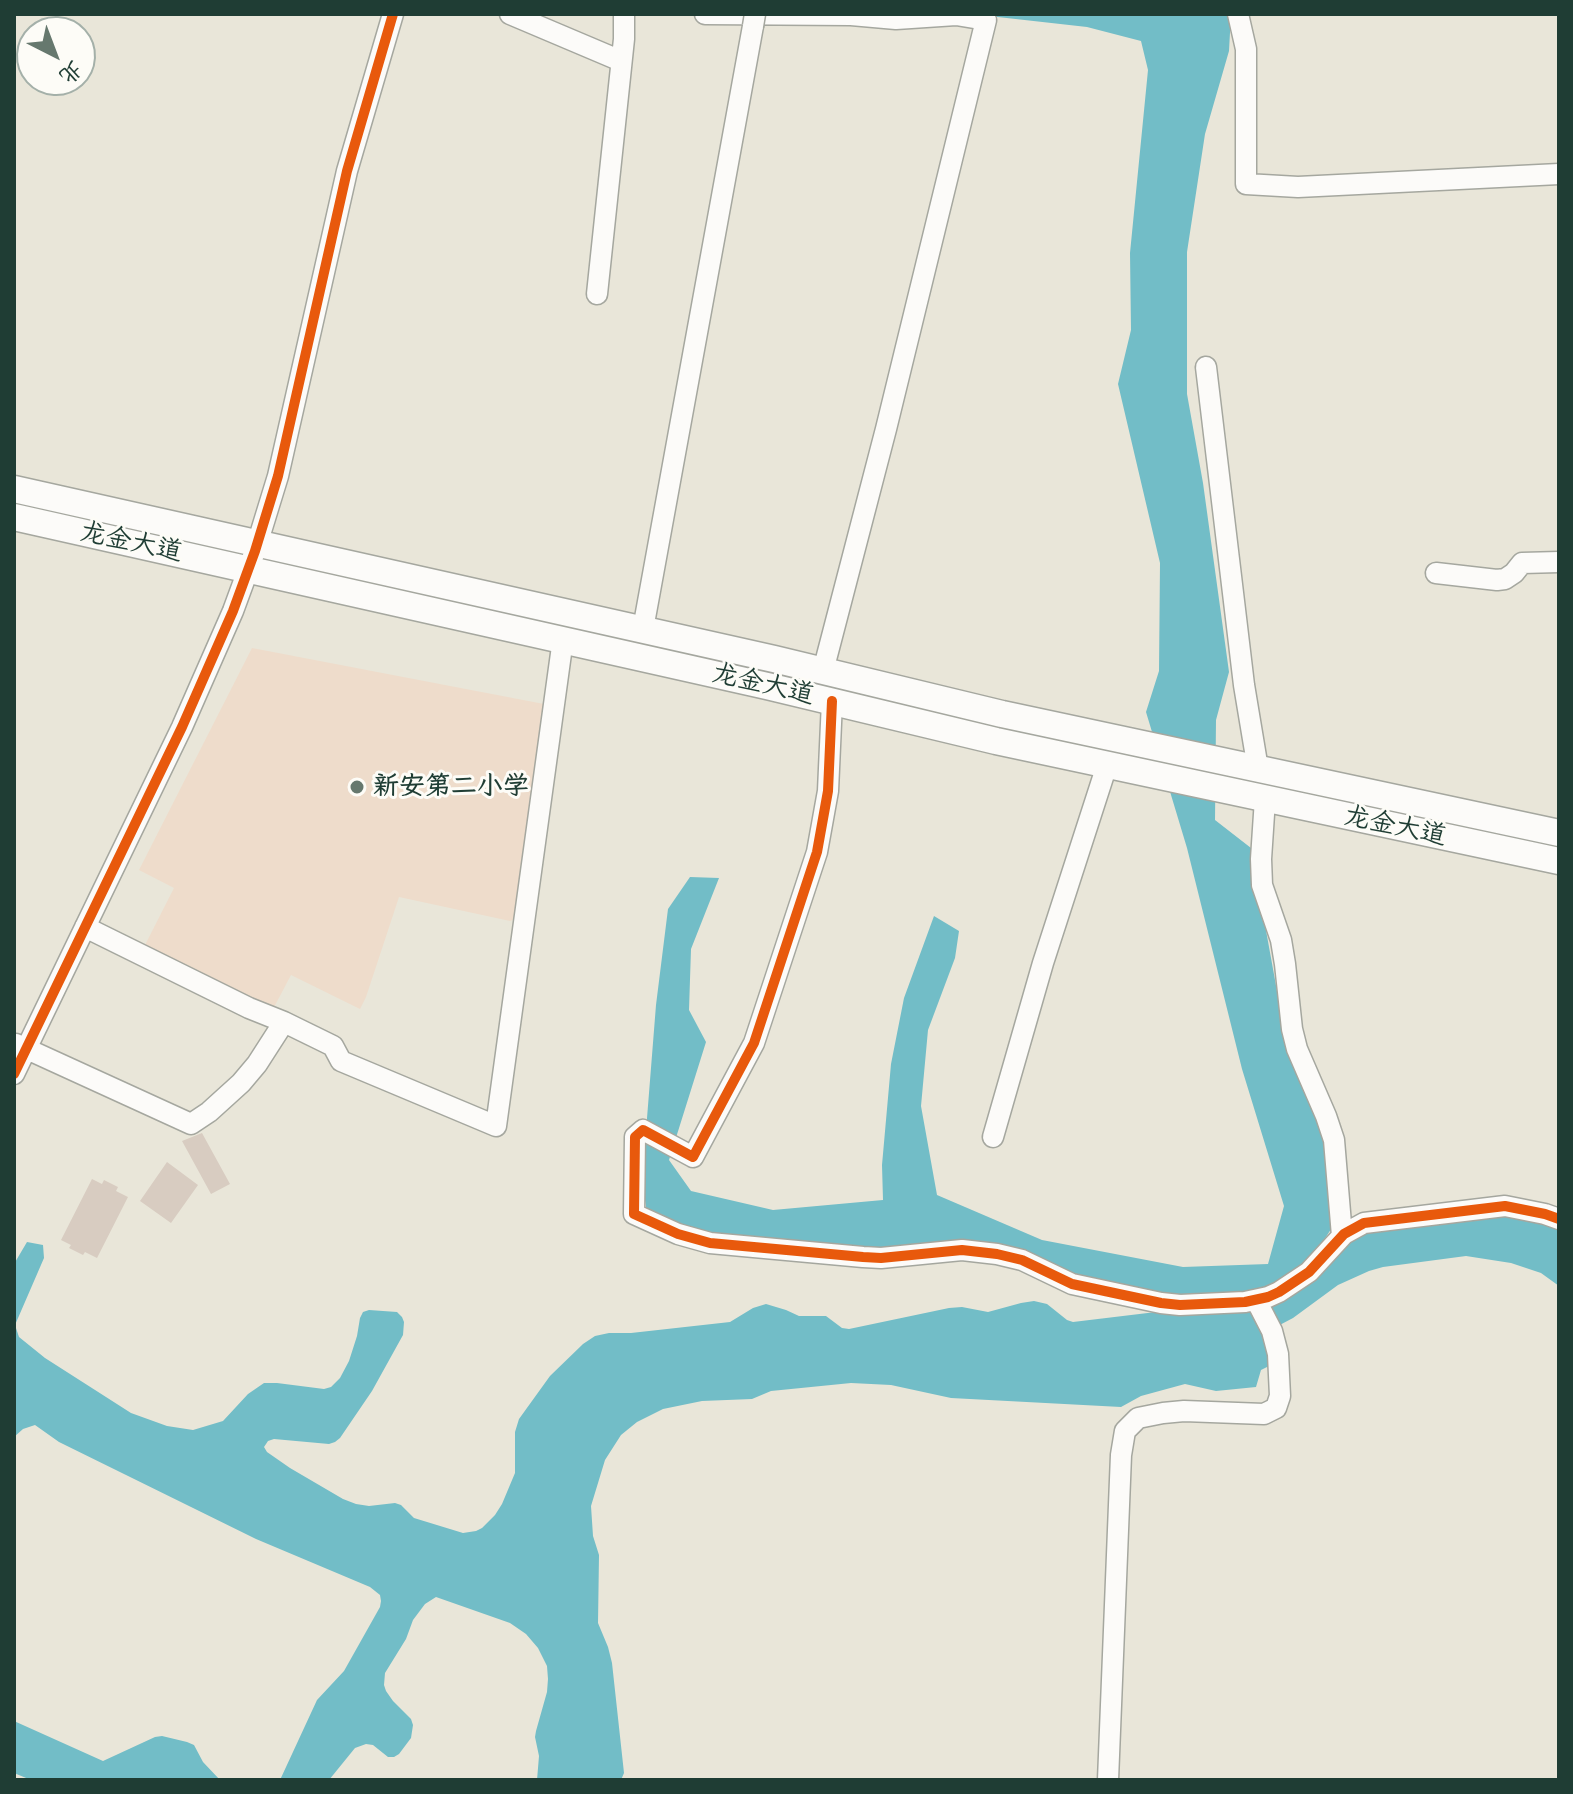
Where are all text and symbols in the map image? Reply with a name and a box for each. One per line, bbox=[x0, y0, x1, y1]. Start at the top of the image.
north arrow bbox=[16, 16, 96, 96]
text: 北 bbox=[53, 55, 88, 90]
street label: 龙金大道 bbox=[77, 517, 185, 569]
street label: 龙金大道 bbox=[709, 658, 817, 712]
place label: 新安第二小学 bbox=[373, 771, 529, 803]
marker: 新安第二小学 bbox=[348, 778, 366, 796]
street label: 龙金大道 bbox=[1341, 801, 1449, 853]

